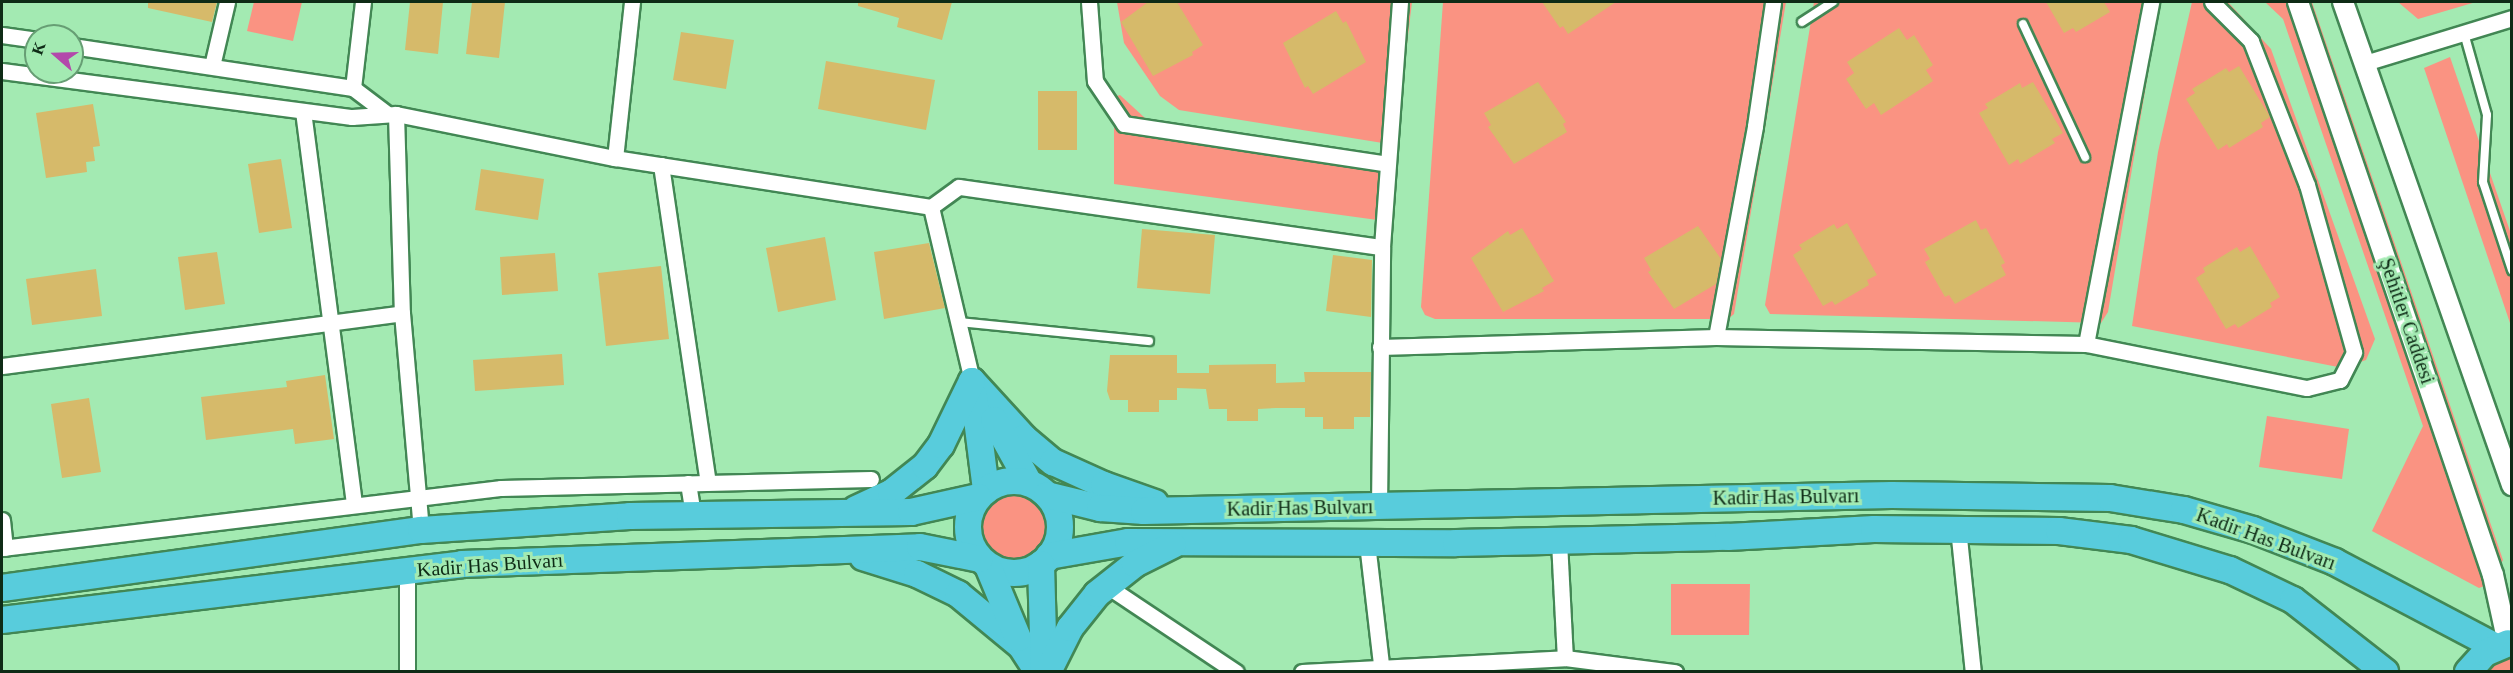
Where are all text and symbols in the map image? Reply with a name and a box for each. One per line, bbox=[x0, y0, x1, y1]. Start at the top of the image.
north arrow bbox=[24, 24, 84, 84]
text: K bbox=[28, 40, 49, 57]
street label: Şehitler Caddesi bbox=[2374, 255, 2440, 387]
street label: Kadir Has Bulvarı bbox=[1712, 484, 1860, 510]
street label: Kadir Has Bulvarı bbox=[1226, 495, 1374, 521]
street label: Kadir Has Bulvarı bbox=[2193, 503, 2339, 575]
street label: Kadir Has Bulvarı bbox=[416, 548, 564, 582]

